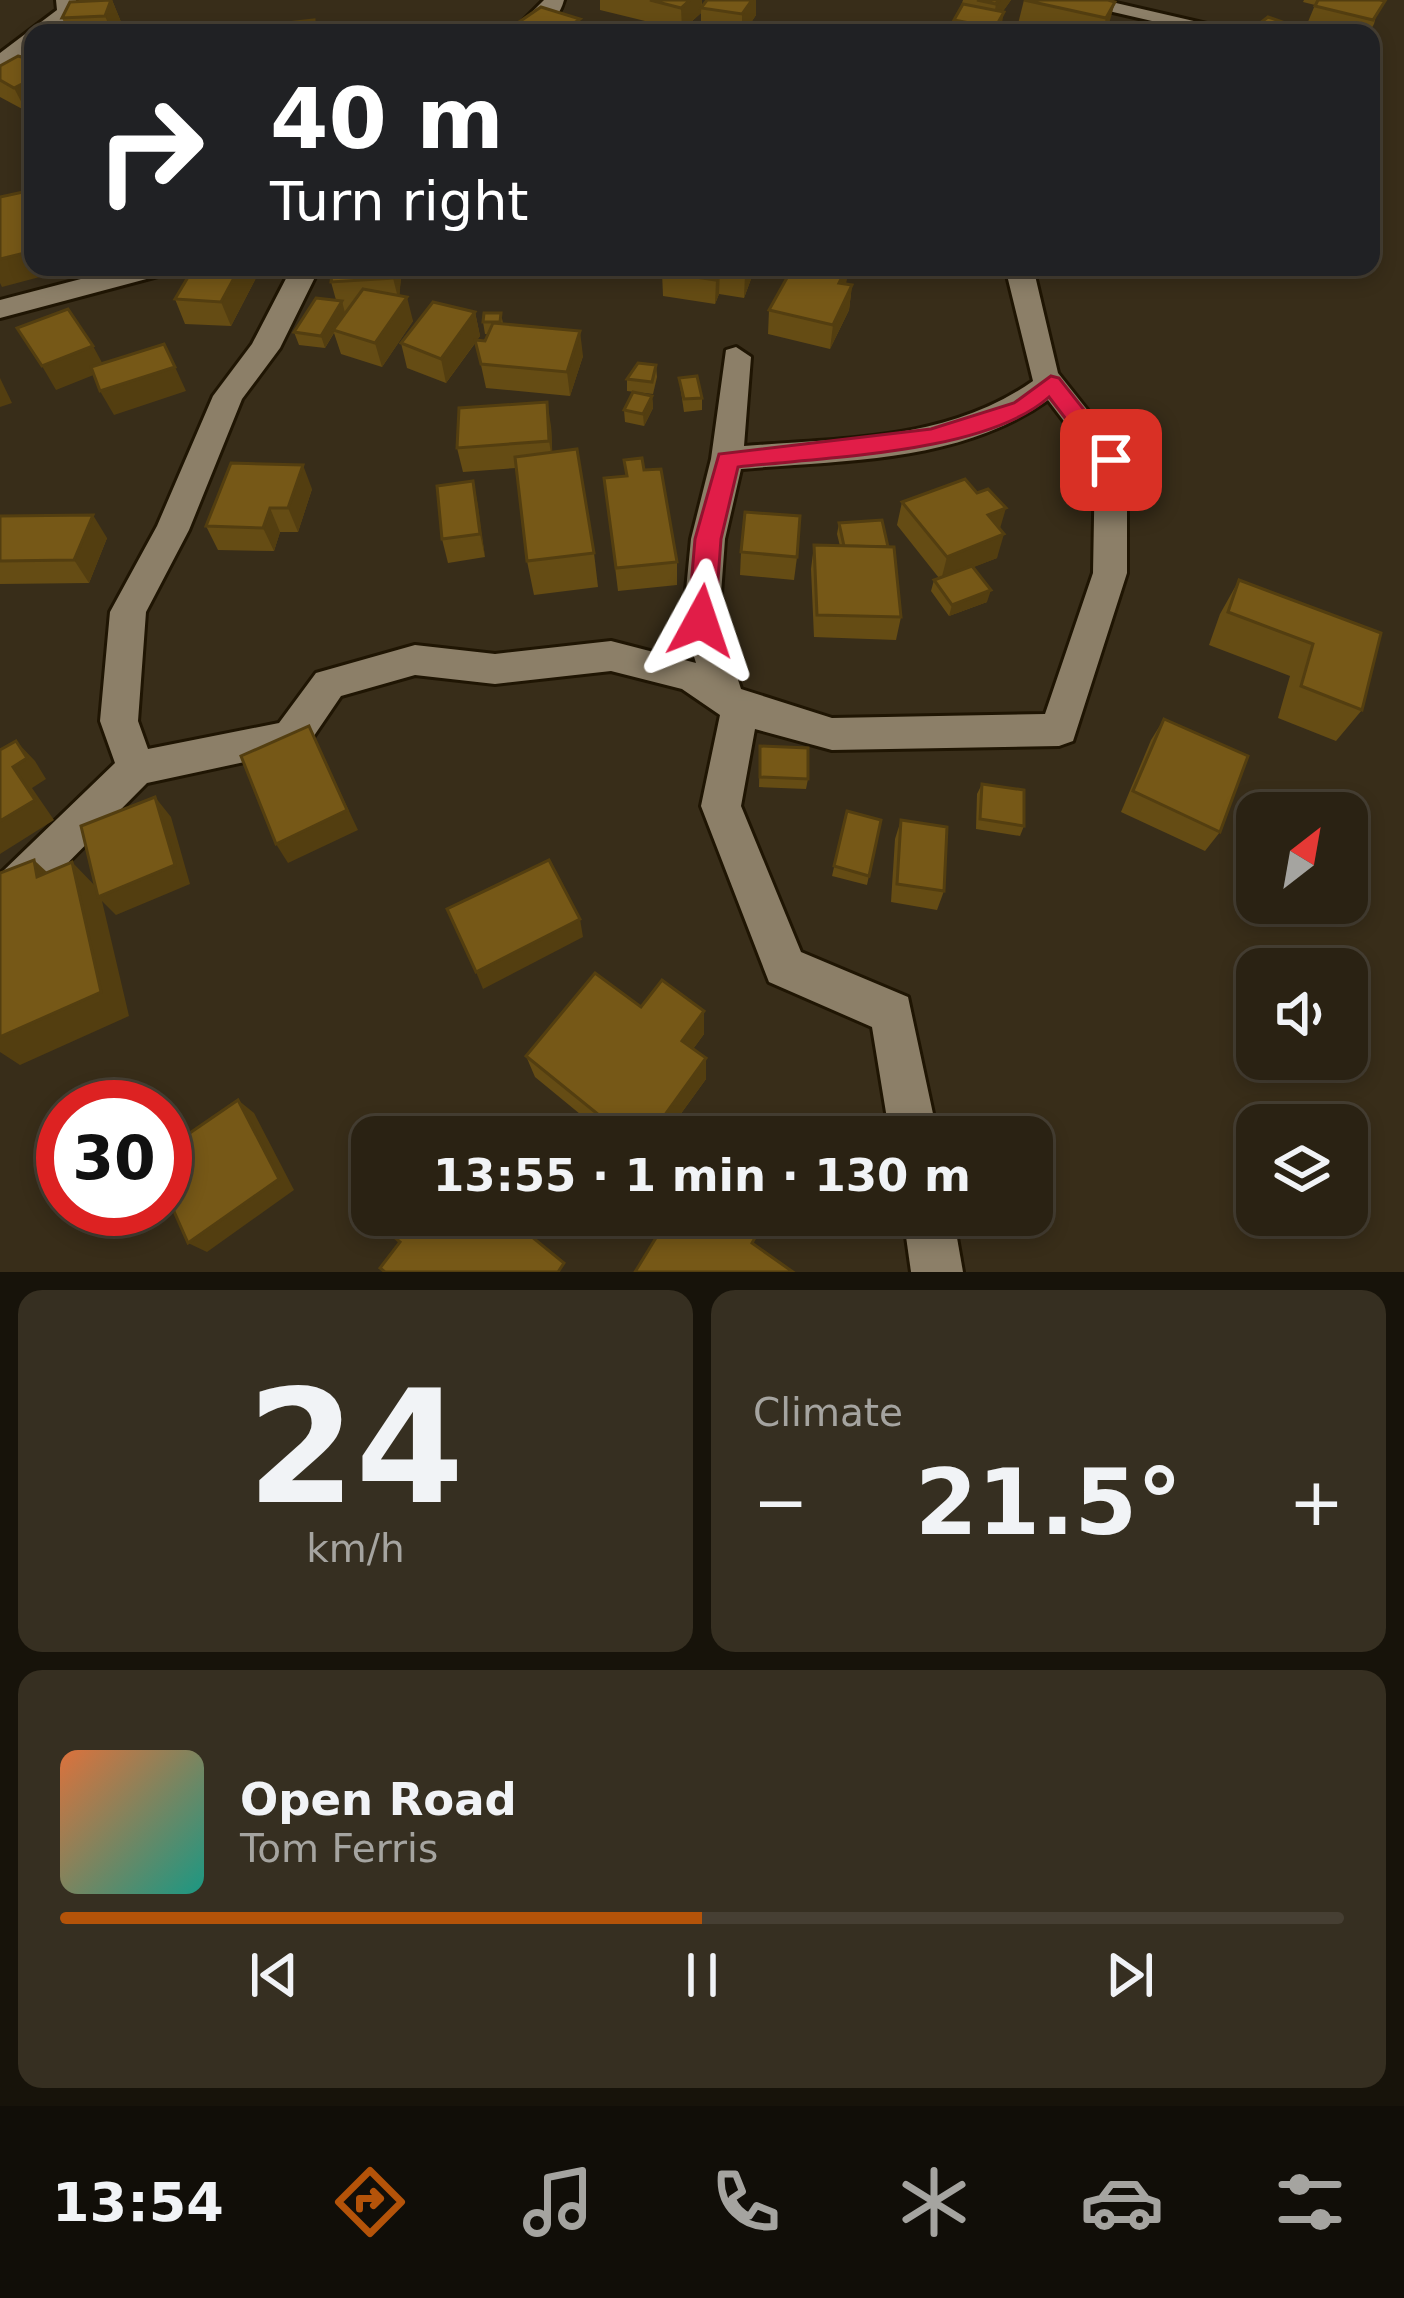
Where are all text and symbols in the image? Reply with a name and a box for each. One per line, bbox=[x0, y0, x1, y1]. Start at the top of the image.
text: 40 m bbox=[270, 70, 504, 168]
icon: right bbox=[72, 72, 228, 228]
text: Turn right bbox=[270, 170, 529, 233]
pin bbox=[1060, 409, 1162, 511]
icon: arrive bbox=[1078, 427, 1144, 493]
position arrow bbox=[638, 558, 764, 684]
north arrow bbox=[1236, 792, 1368, 924]
map controls bbox=[1236, 792, 1368, 1236]
button: sound bbox=[1236, 948, 1368, 1080]
speed limit sign: 30 bbox=[36, 1080, 192, 1236]
button: layers bbox=[1236, 1104, 1368, 1236]
text: 13:55 · 1 min · 130 m bbox=[433, 1149, 971, 1202]
text: 24 bbox=[247, 1357, 464, 1539]
text: Climate bbox=[753, 1390, 903, 1435]
text: 21.5° bbox=[915, 1450, 1182, 1555]
text: − bbox=[753, 1464, 808, 1541]
text: + bbox=[1289, 1464, 1344, 1541]
text: km/h bbox=[306, 1526, 405, 1571]
text: Open Road bbox=[240, 1773, 517, 1826]
text: Tom Ferris bbox=[240, 1826, 438, 1871]
icon: previous bbox=[241, 1942, 307, 2008]
icon: pause bbox=[669, 1942, 735, 2008]
icon: next bbox=[1097, 1942, 1163, 2008]
icon: directions bbox=[328, 2160, 412, 2244]
icon: music bbox=[516, 2160, 600, 2244]
icon: phone bbox=[704, 2160, 788, 2244]
icon: climate bbox=[892, 2160, 976, 2244]
icon: car bbox=[1080, 2160, 1164, 2244]
icon: filters bbox=[1268, 2160, 1352, 2244]
text: 13:54 bbox=[52, 2171, 224, 2234]

